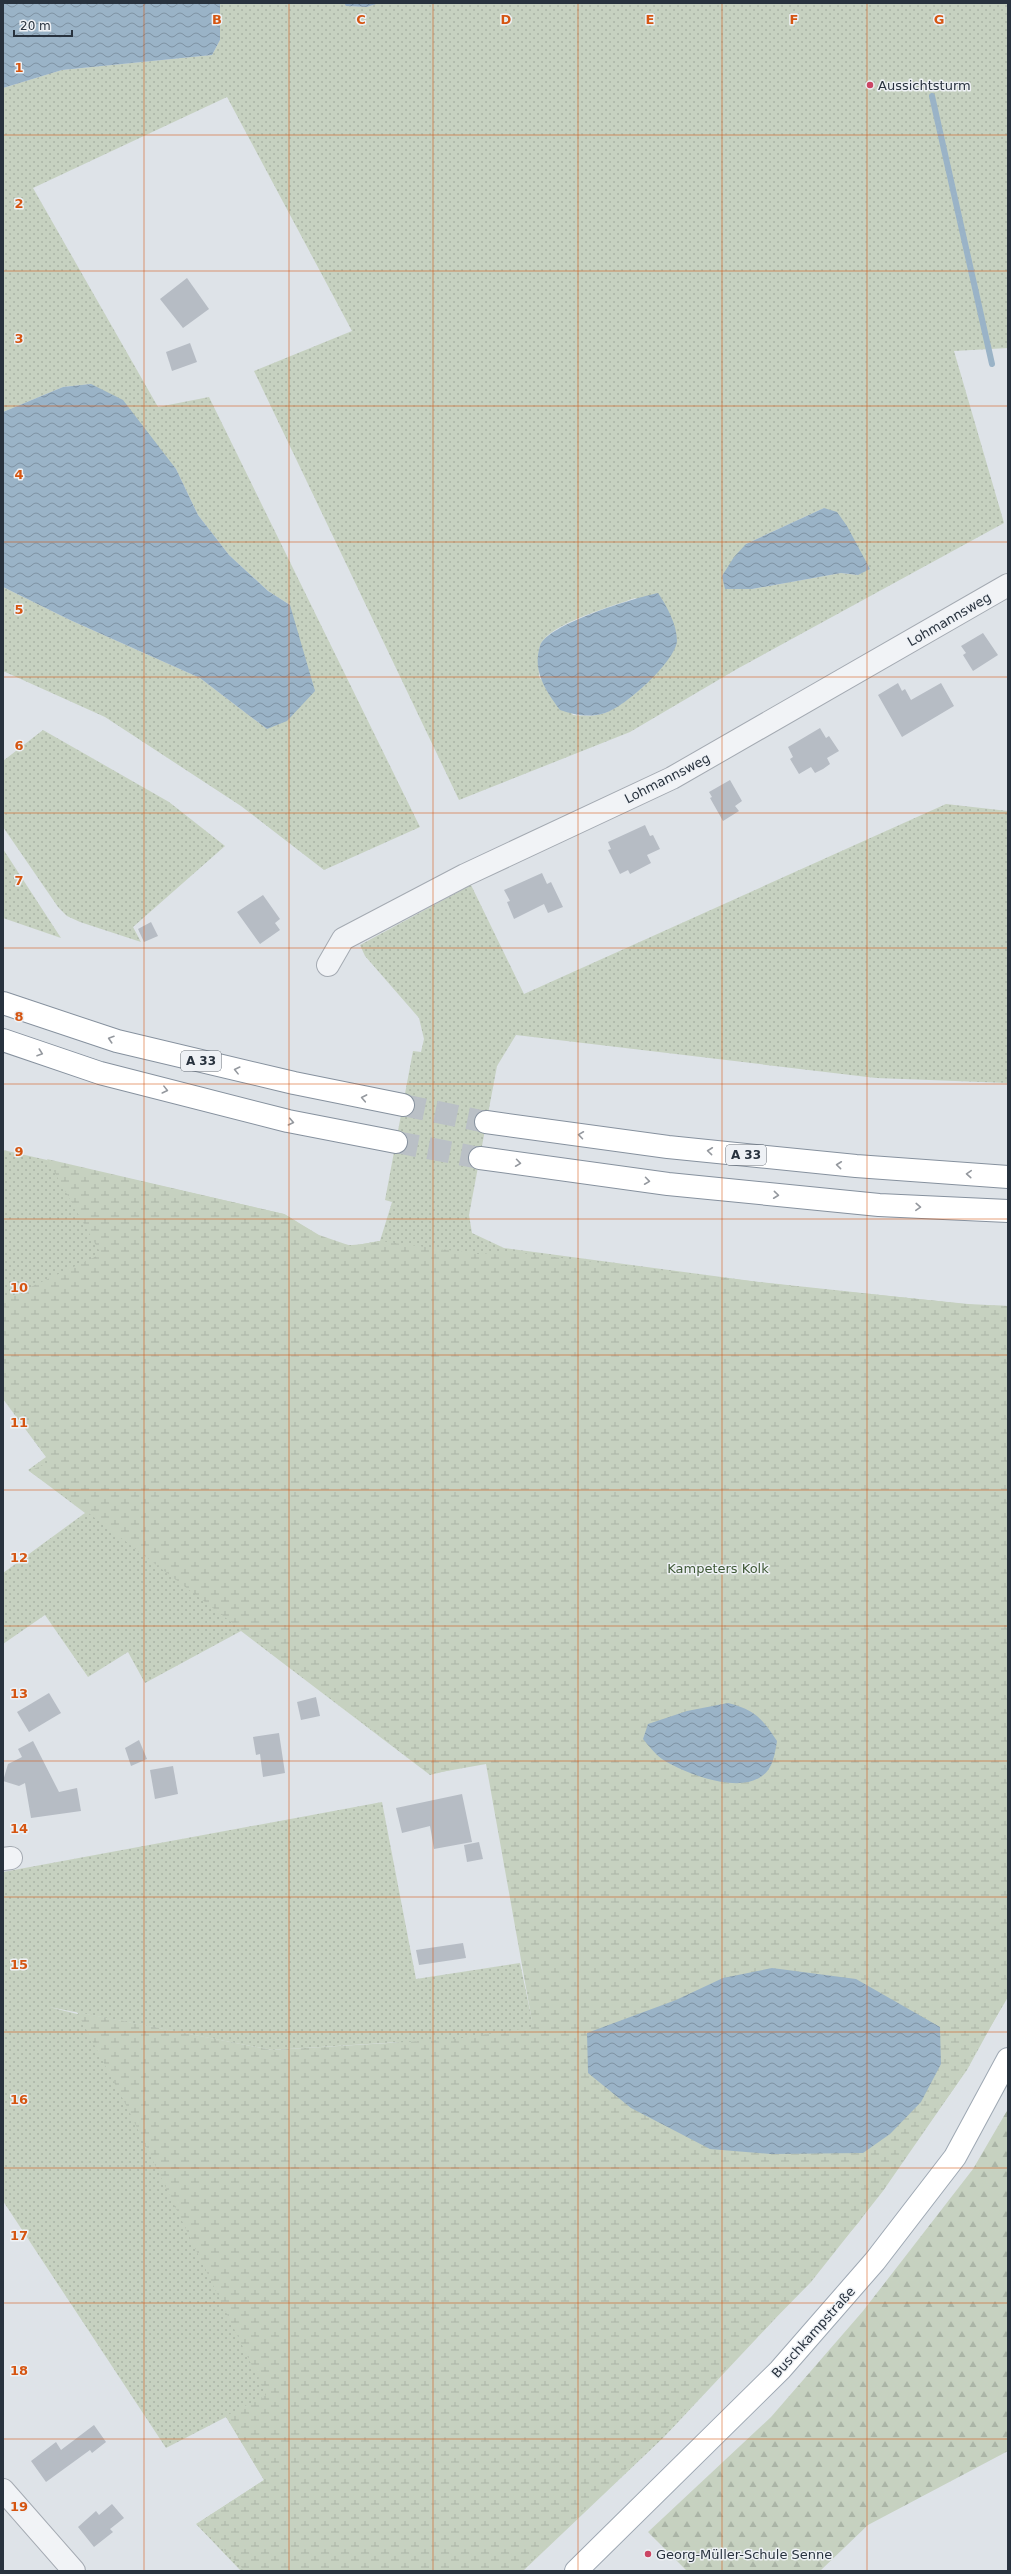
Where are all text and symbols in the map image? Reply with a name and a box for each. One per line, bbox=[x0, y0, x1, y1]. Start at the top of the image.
scale bar bbox=[14, 12, 72, 38]
text: B bbox=[212, 12, 222, 27]
text: C bbox=[356, 12, 366, 27]
text: D bbox=[501, 12, 512, 27]
text: E bbox=[646, 12, 654, 27]
text: F bbox=[790, 12, 798, 27]
text: G bbox=[934, 12, 944, 27]
text: 20 m bbox=[20, 19, 51, 33]
text: 1 bbox=[14, 60, 24, 75]
place label: Aussichtsturm bbox=[878, 78, 971, 93]
marker: Aussichtsturm bbox=[865, 80, 875, 90]
text: 2 bbox=[14, 196, 24, 211]
text: 3 bbox=[14, 331, 24, 346]
text: 4 bbox=[14, 467, 24, 482]
street label: Lohmannsweg bbox=[905, 589, 994, 649]
text: 5 bbox=[14, 602, 24, 617]
text: 6 bbox=[14, 738, 24, 753]
street label: Lohmannsweg bbox=[622, 750, 713, 806]
text: 7 bbox=[14, 873, 24, 888]
text: 8 bbox=[14, 1009, 24, 1024]
one-way arrow bbox=[108, 1035, 115, 1044]
one-way arrow bbox=[36, 1048, 43, 1056]
road number: A 33 bbox=[181, 1051, 221, 1071]
one-way arrow bbox=[234, 1066, 241, 1075]
one-way arrow bbox=[161, 1085, 168, 1093]
one-way arrow bbox=[361, 1094, 368, 1102]
one-way arrow bbox=[287, 1117, 294, 1125]
one-way arrow bbox=[578, 1131, 584, 1140]
text: 9 bbox=[14, 1144, 24, 1159]
road number: A 33 bbox=[726, 1145, 766, 1165]
one-way arrow bbox=[707, 1147, 713, 1156]
one-way arrow bbox=[515, 1158, 521, 1167]
one-way arrow bbox=[836, 1160, 842, 1169]
one-way arrow bbox=[966, 1169, 972, 1178]
one-way arrow bbox=[644, 1176, 650, 1185]
one-way arrow bbox=[773, 1190, 779, 1199]
one-way arrow bbox=[915, 1202, 921, 1211]
text: 10 bbox=[10, 1280, 28, 1295]
text: 11 bbox=[10, 1415, 28, 1430]
text: 12 bbox=[10, 1550, 28, 1565]
park label: Kampeters Kolk bbox=[667, 1561, 769, 1576]
text: 13 bbox=[10, 1686, 28, 1701]
text: 14 bbox=[10, 1821, 28, 1836]
text: 15 bbox=[10, 1957, 28, 1972]
text: 16 bbox=[10, 2092, 28, 2107]
text: 17 bbox=[10, 2228, 28, 2243]
street label: Buschkampstraße bbox=[769, 2284, 858, 2381]
text: 18 bbox=[10, 2363, 28, 2378]
text: 19 bbox=[10, 2499, 28, 2514]
place label: Georg-Müller-Schule Senne bbox=[656, 2547, 832, 2562]
marker: Georg-Müller-Schule Senne bbox=[643, 2549, 653, 2559]

